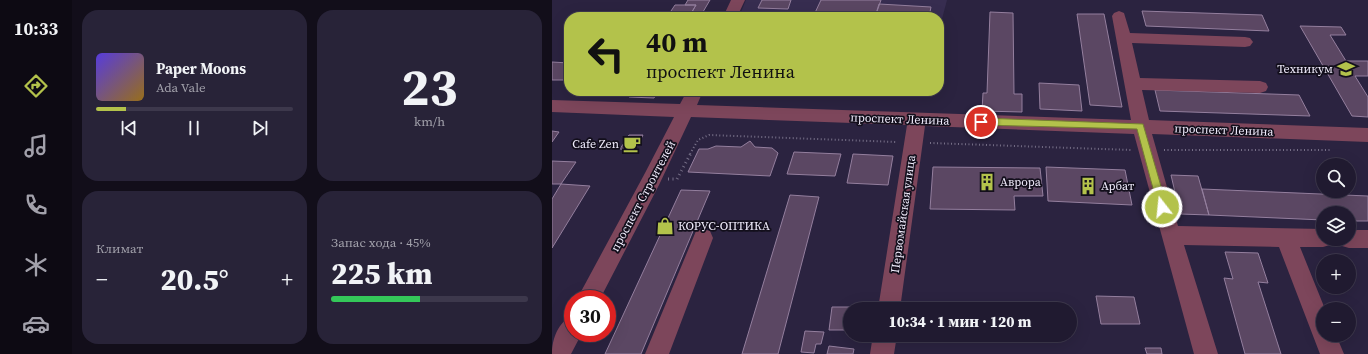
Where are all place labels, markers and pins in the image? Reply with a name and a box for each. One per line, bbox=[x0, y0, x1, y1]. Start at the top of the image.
school or university icon: Техникум bbox=[1336, 59, 1356, 79]
place label: Техникум bbox=[1277, 61, 1333, 77]
pin bbox=[964, 105, 998, 139]
cafe icon: Cafe Zen bbox=[622, 134, 642, 154]
place label: Cafe Zen bbox=[572, 136, 619, 152]
building icon: Аврора bbox=[977, 172, 997, 192]
place label: Аврора bbox=[1000, 174, 1042, 190]
building icon: Арбат bbox=[1078, 176, 1098, 196]
place label: Арбат bbox=[1101, 178, 1135, 194]
shop icon: КОРУС-ОПТИКА bbox=[655, 216, 675, 236]
place label: КОРУС-ОПТИКА bbox=[678, 218, 770, 234]

